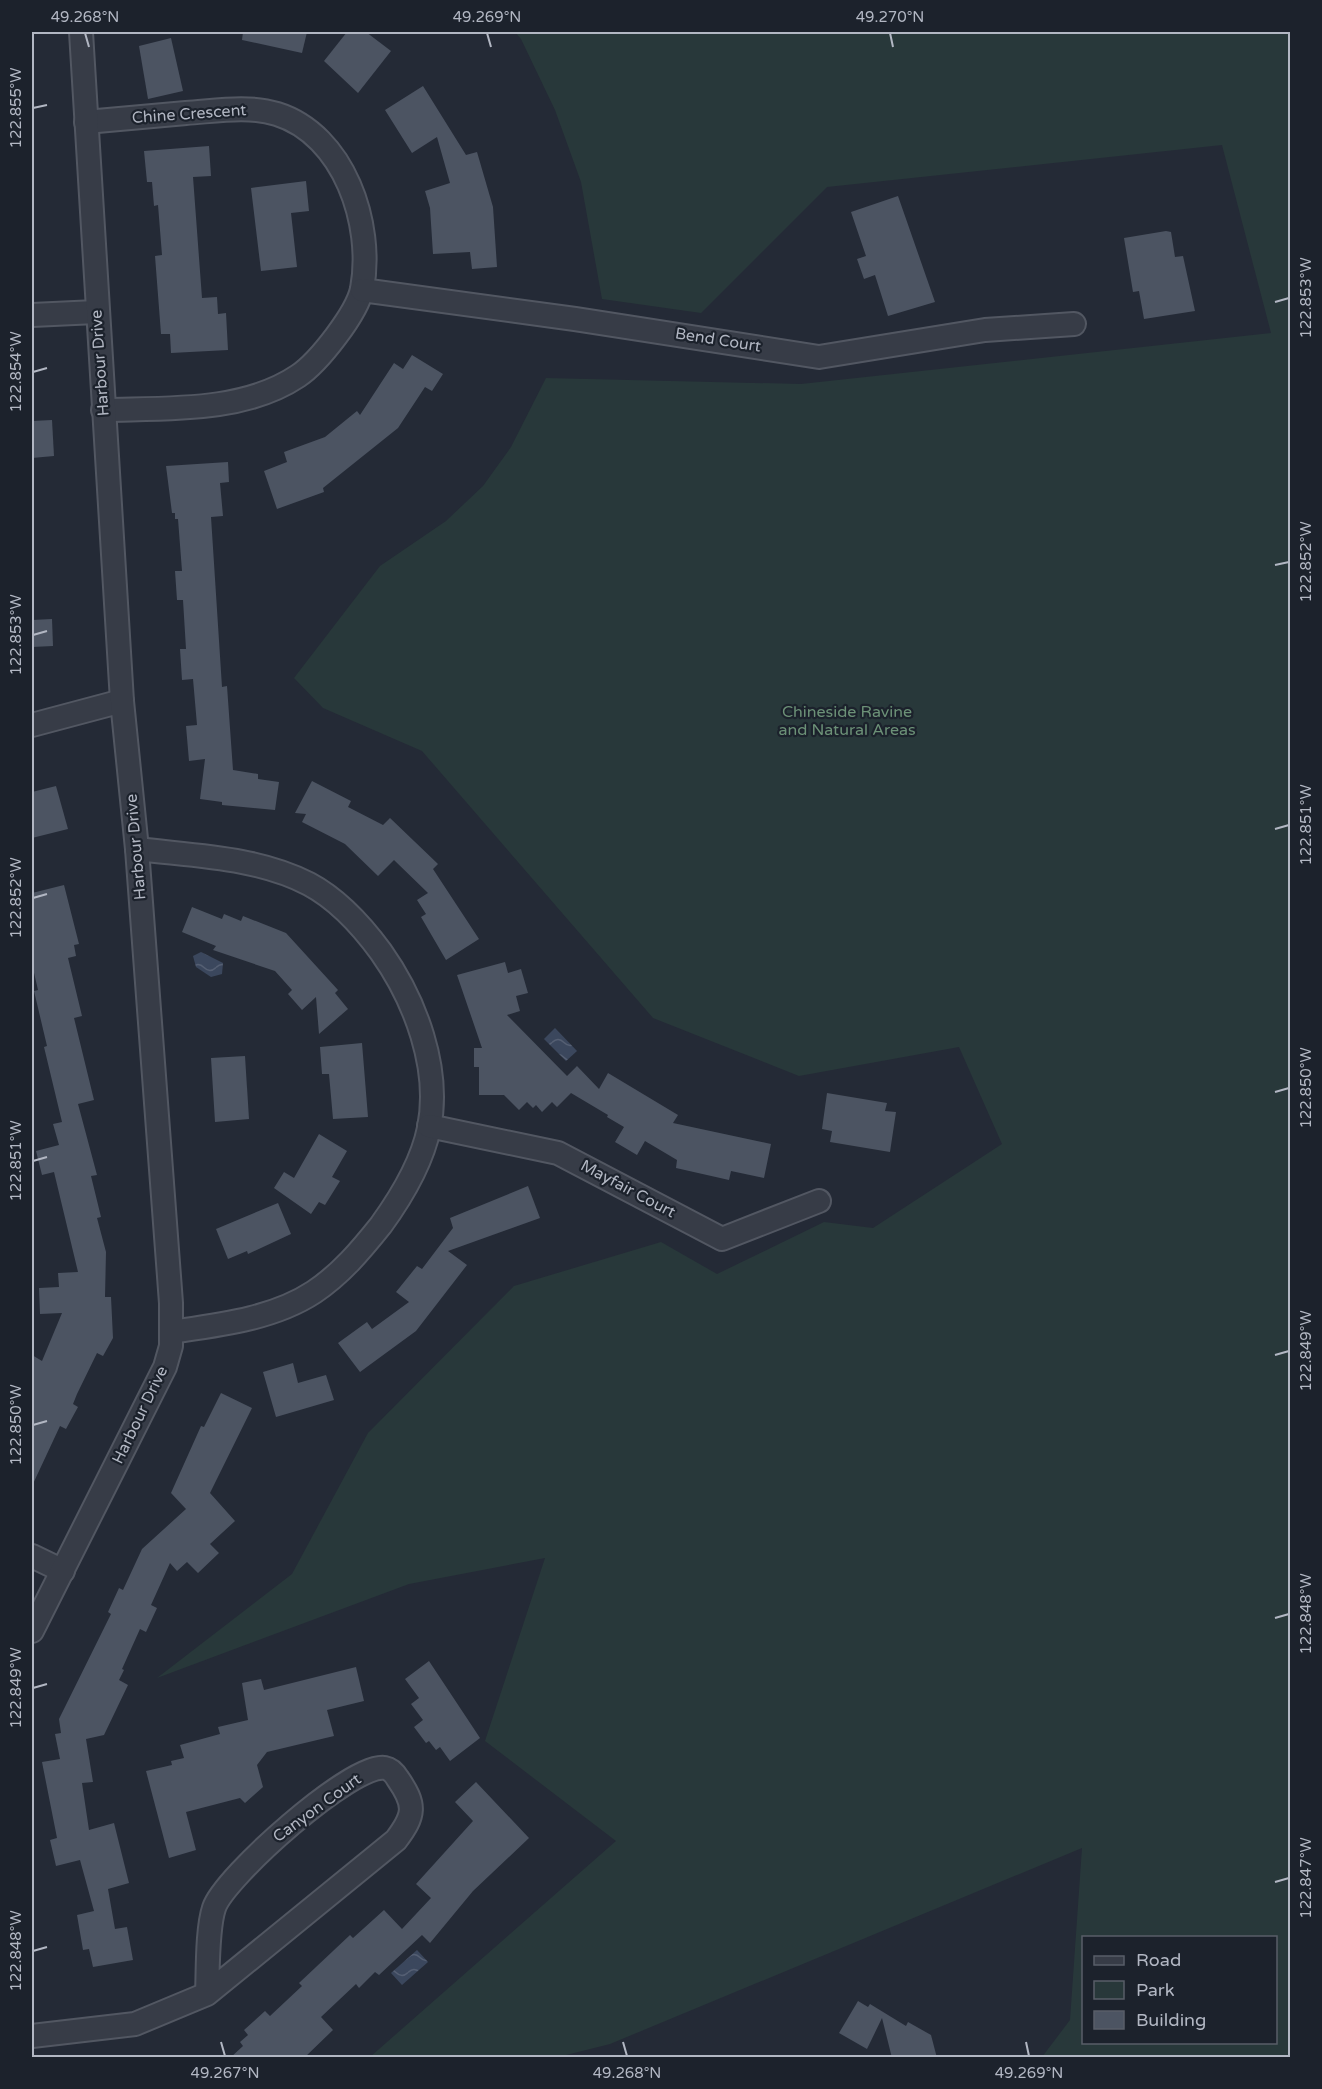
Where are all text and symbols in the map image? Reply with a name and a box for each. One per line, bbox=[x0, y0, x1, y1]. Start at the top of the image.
text: 49.268°N bbox=[51, 8, 119, 26]
text: 49.269°N bbox=[453, 8, 521, 26]
text: 49.270°N bbox=[856, 8, 924, 26]
text: 122.855°W bbox=[7, 68, 25, 148]
street label: Chine Crescent bbox=[131, 100, 247, 128]
text: 122.853°W bbox=[1297, 257, 1315, 339]
street label: Harbour Drive bbox=[86, 309, 114, 417]
street label: Bend Court bbox=[674, 323, 762, 357]
text: 122.854°W bbox=[7, 331, 25, 413]
text: 122.852°W bbox=[1297, 521, 1315, 603]
text: 122.853°W bbox=[7, 594, 25, 676]
park label: Chineside Ravine and Natural Areas bbox=[778, 702, 916, 740]
text: 122.851°W bbox=[1297, 784, 1315, 866]
street label: Harbour Drive bbox=[121, 793, 151, 901]
text: 122.852°W bbox=[7, 857, 25, 939]
text: 122.850°W bbox=[1297, 1047, 1315, 1129]
text: 122.851°W bbox=[7, 1120, 25, 1202]
street label: Mayfair Court bbox=[577, 1156, 679, 1222]
text: 122.849°W bbox=[1297, 1310, 1315, 1392]
street label: Harbour Drive bbox=[108, 1363, 172, 1467]
text: 122.850°W bbox=[7, 1384, 25, 1466]
text: 122.848°W bbox=[1297, 1573, 1315, 1655]
text: 122.849°W bbox=[7, 1647, 25, 1729]
street label: Canyon Court bbox=[269, 1769, 365, 1847]
text: 122.847°W bbox=[1297, 1837, 1315, 1919]
text: 122.848°W bbox=[7, 1910, 25, 1992]
legend bbox=[1082, 1936, 1277, 2044]
text: Road bbox=[1136, 1949, 1181, 1971]
text: Park bbox=[1136, 1979, 1175, 2001]
text: Building bbox=[1136, 2009, 1206, 2031]
text: 49.267°N bbox=[190, 2064, 260, 2082]
text: 49.268°N bbox=[593, 2064, 661, 2082]
text: 49.269°N bbox=[995, 2064, 1063, 2082]

